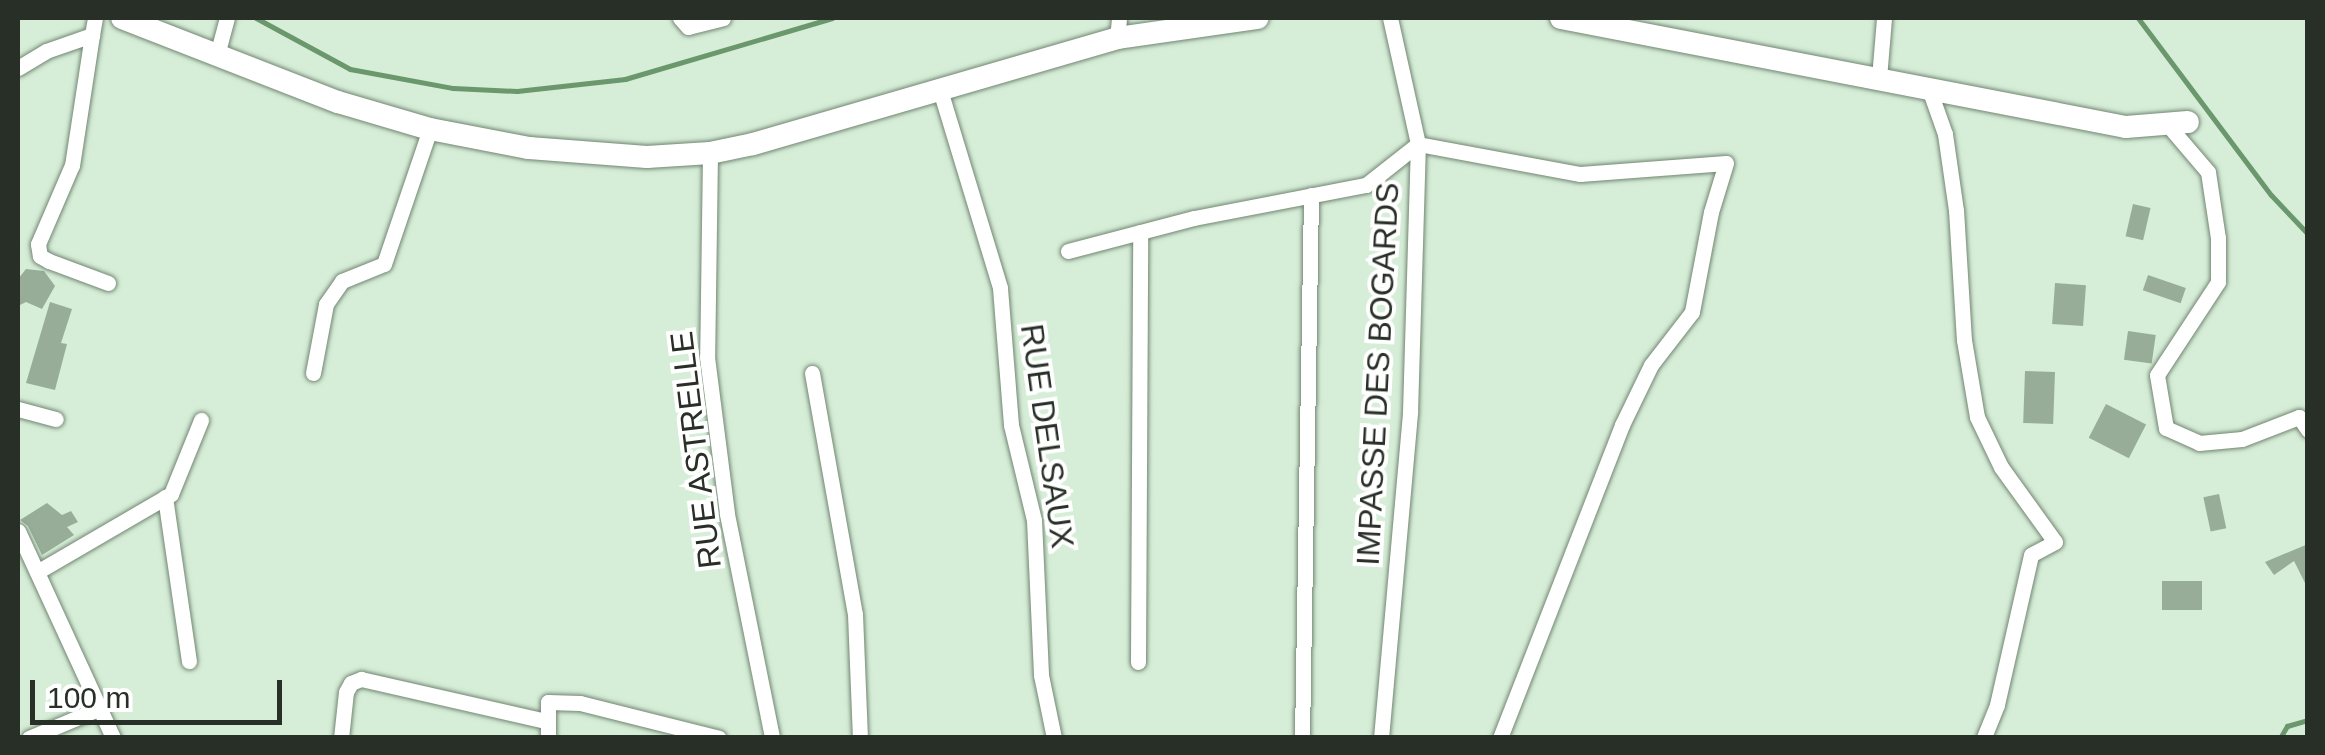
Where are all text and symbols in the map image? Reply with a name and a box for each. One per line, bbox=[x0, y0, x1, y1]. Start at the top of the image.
street label: IMPASSE DES BOGARDS bbox=[1349, 182, 1407, 566]
street label: RUE DELSAUX bbox=[1012, 322, 1082, 550]
street label: RUE ASTRELLE bbox=[662, 329, 730, 571]
scale bar bbox=[35, 660, 288, 722]
text: 100 m bbox=[47, 681, 130, 714]

